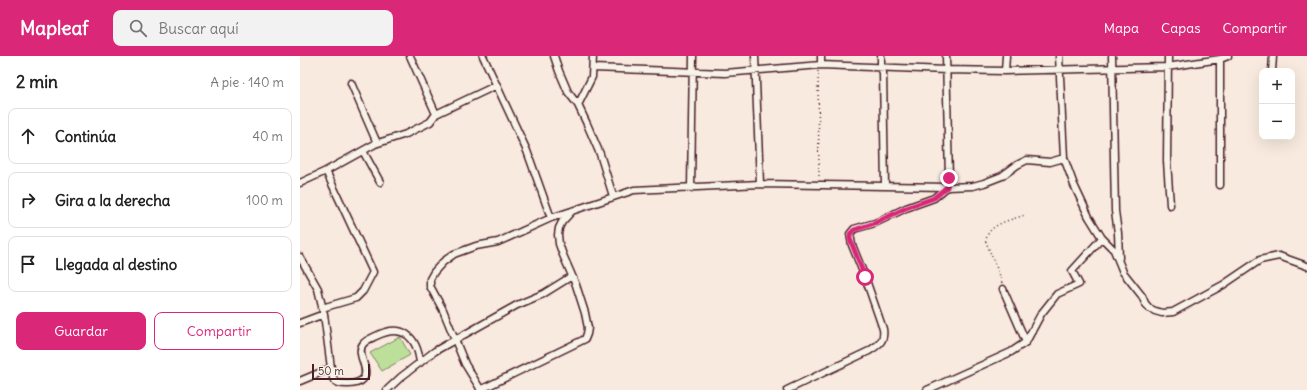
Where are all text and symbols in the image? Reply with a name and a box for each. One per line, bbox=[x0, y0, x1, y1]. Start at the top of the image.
search box bbox=[113, 10, 393, 46]
text: Mapleaf bbox=[20, 16, 89, 40]
icon: search bbox=[127, 17, 149, 39]
text: Buscar aquí bbox=[159, 19, 239, 38]
text: Mapa bbox=[1104, 19, 1139, 37]
text: Capas bbox=[1161, 19, 1201, 37]
text: Compartir bbox=[1223, 19, 1287, 37]
map controls bbox=[1259, 68, 1295, 140]
button: + bbox=[1259, 68, 1295, 104]
text: 2 min bbox=[16, 71, 58, 93]
text: A pie · 140 m bbox=[210, 74, 284, 91]
button: − bbox=[1259, 104, 1295, 140]
icon: ahead bbox=[17, 125, 39, 147]
text: Continúa bbox=[55, 127, 116, 146]
text: 40 m bbox=[252, 128, 283, 145]
route end bbox=[940, 169, 958, 187]
icon: right bbox=[17, 189, 39, 211]
text: Gira a la derecha bbox=[55, 191, 170, 210]
text: 100 m bbox=[246, 192, 283, 209]
icon: arrive bbox=[17, 253, 39, 275]
text: Llegada al destino bbox=[55, 255, 177, 274]
route start bbox=[856, 268, 874, 286]
button: Guardar bbox=[16, 312, 146, 350]
button: Compartir bbox=[154, 312, 284, 350]
scale bar bbox=[312, 362, 370, 381]
text: 50 m bbox=[318, 364, 344, 378]

